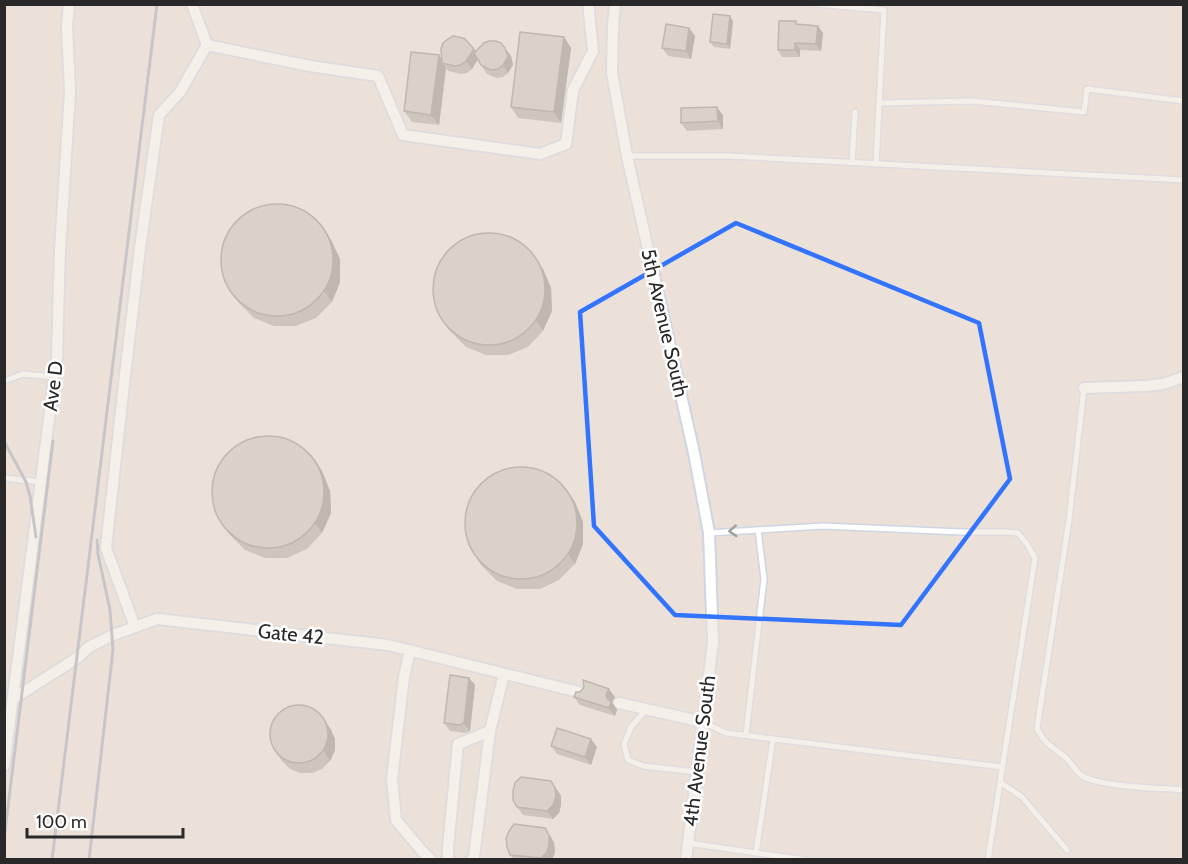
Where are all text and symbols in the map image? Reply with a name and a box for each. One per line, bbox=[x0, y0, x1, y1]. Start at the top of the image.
street label: 5th Avenue South bbox=[636, 246, 694, 400]
street label: Ave D bbox=[38, 359, 68, 413]
one-way arrow bbox=[729, 525, 738, 538]
street label: Gate 42 bbox=[257, 619, 325, 649]
street label: 4th Avenue South bbox=[678, 674, 720, 828]
scale bar bbox=[27, 801, 183, 839]
text: 100 m bbox=[36, 811, 87, 833]

